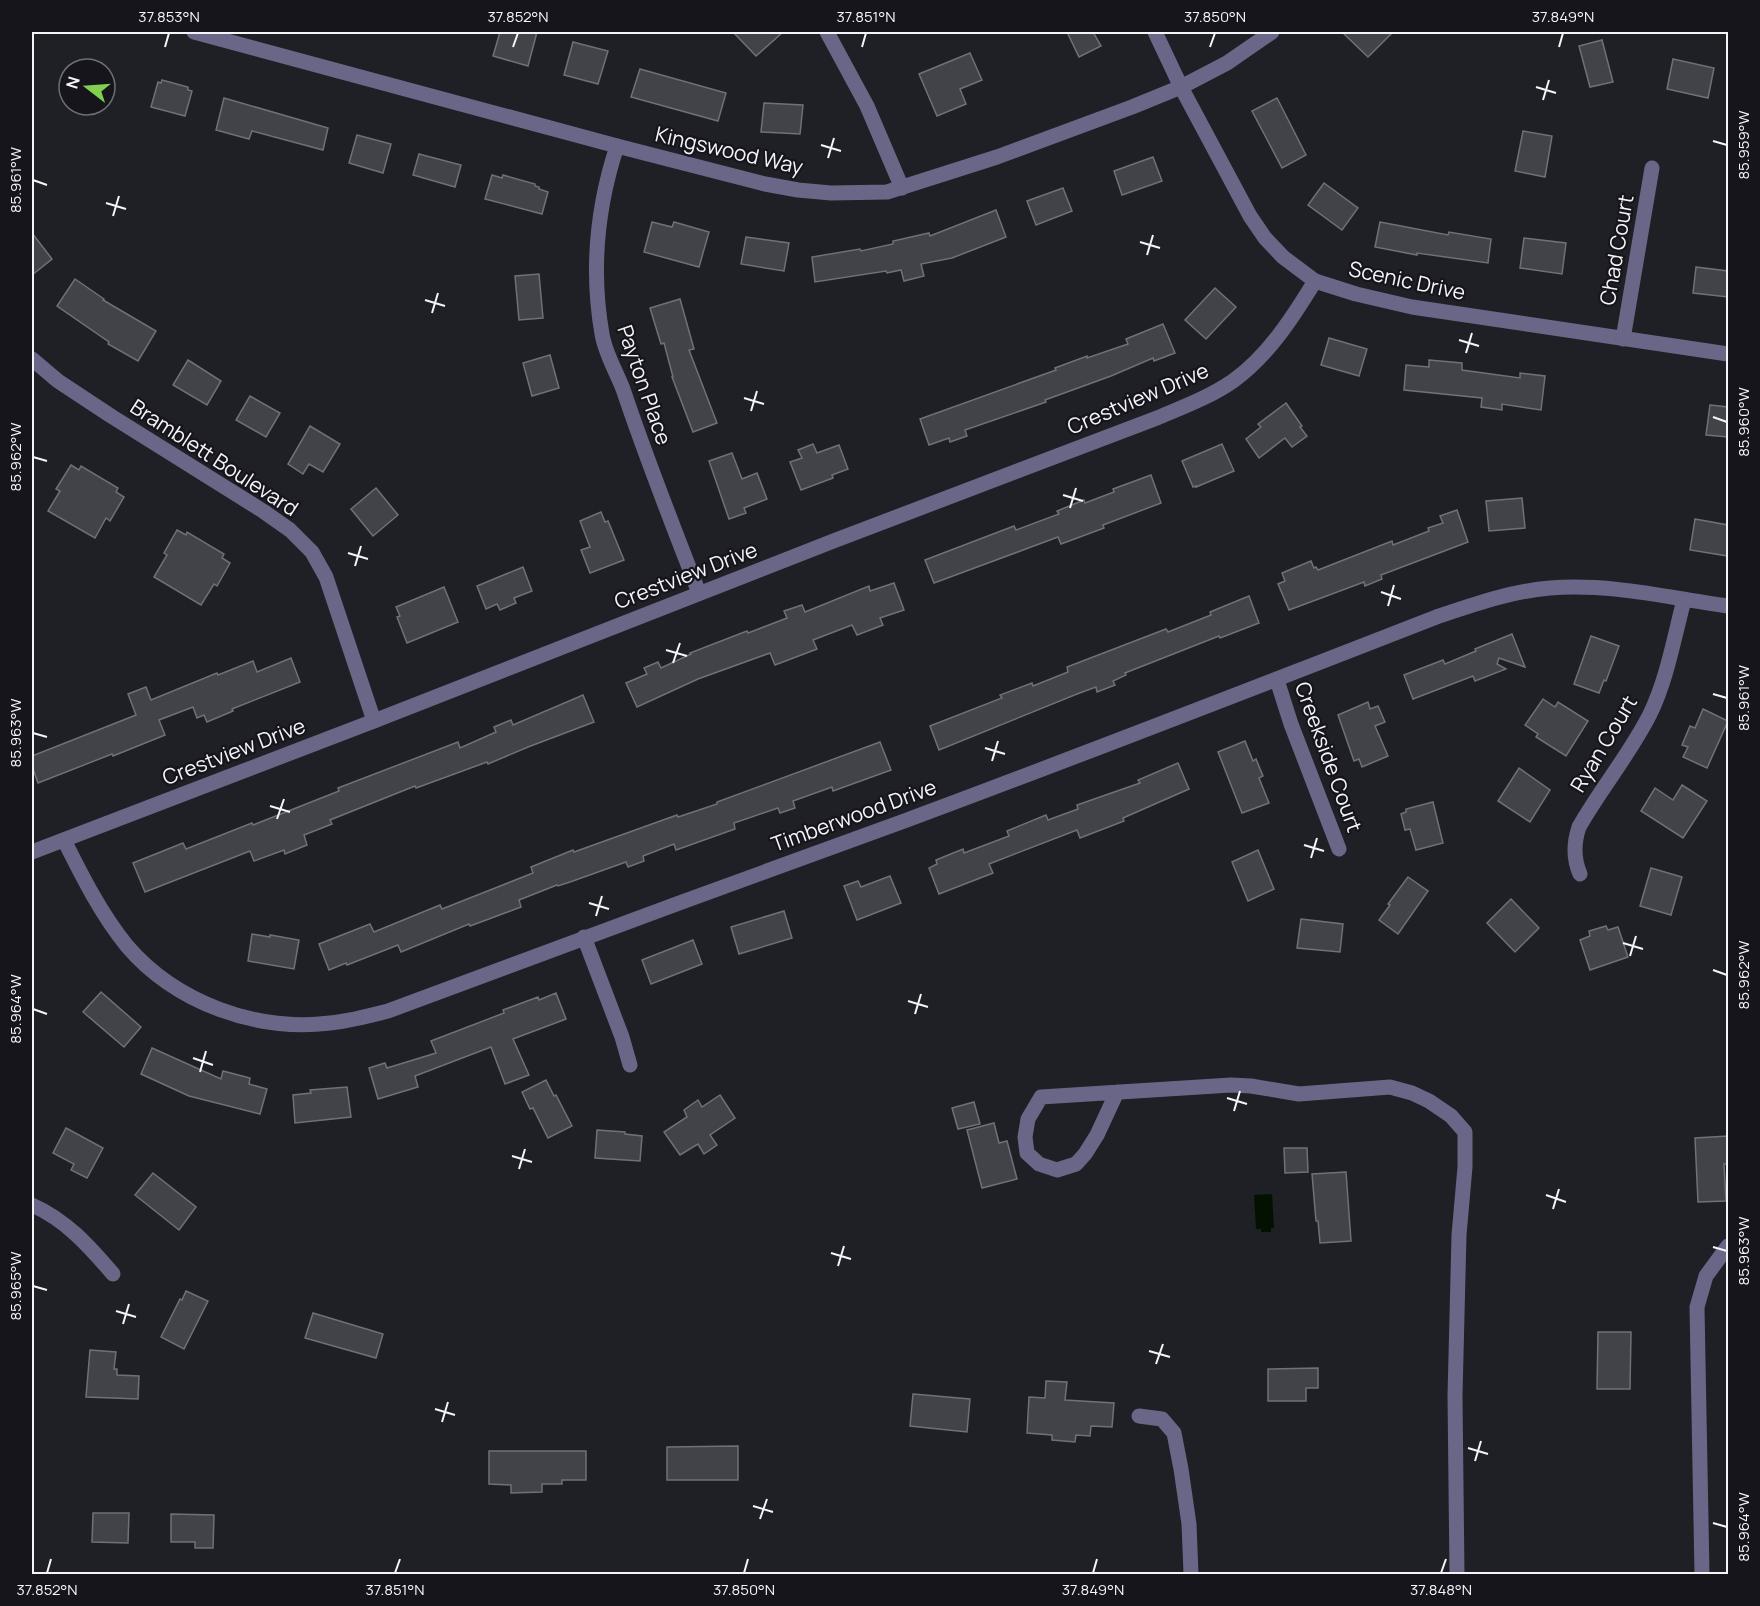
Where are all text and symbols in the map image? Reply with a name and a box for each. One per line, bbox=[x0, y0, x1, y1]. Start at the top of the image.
text: 37.853°N bbox=[138, 6, 200, 27]
text: 37.852°N bbox=[487, 6, 549, 27]
text: 37.851°N bbox=[837, 6, 895, 27]
text: 37.850°N bbox=[1184, 6, 1246, 27]
text: 37.849°N bbox=[1532, 6, 1594, 27]
north arrow bbox=[57, 57, 117, 117]
text: N bbox=[60, 74, 85, 91]
text: 85.959°W bbox=[1733, 110, 1754, 180]
street label: Kingswood Way bbox=[653, 119, 806, 181]
text: 85.961°W bbox=[5, 147, 26, 213]
street label: Chad Court bbox=[1593, 192, 1640, 307]
street label: Scenic Drive bbox=[1346, 254, 1468, 306]
street label: Payton Place bbox=[611, 321, 679, 448]
street label: Crestview Drive bbox=[1063, 356, 1213, 440]
text: 85.960°W bbox=[1733, 387, 1754, 457]
street label: Bramblett Boulevard bbox=[125, 392, 304, 522]
text: 85.962°W bbox=[5, 422, 26, 492]
street label: Crestview Drive bbox=[610, 535, 761, 615]
text: 85.961°W bbox=[1733, 665, 1754, 731]
street label: Creekside Court bbox=[1289, 678, 1369, 836]
street label: Ryan Court bbox=[1563, 690, 1643, 797]
text: 85.963°W bbox=[5, 699, 26, 767]
street label: Crestview Drive bbox=[158, 711, 309, 791]
street label: Timberwood Drive bbox=[767, 772, 940, 858]
text: 85.962°W bbox=[1733, 940, 1754, 1010]
text: 85.964°W bbox=[5, 974, 26, 1044]
text: 85.963°W bbox=[1733, 1217, 1754, 1285]
text: 85.965°W bbox=[5, 1251, 26, 1321]
text: 85.964°W bbox=[1733, 1492, 1754, 1562]
text: 37.852°N bbox=[16, 1579, 78, 1600]
text: 37.851°N bbox=[366, 1579, 424, 1600]
text: 37.850°N bbox=[713, 1579, 775, 1600]
text: 37.849°N bbox=[1062, 1579, 1124, 1600]
text: 37.848°N bbox=[1410, 1579, 1472, 1600]

